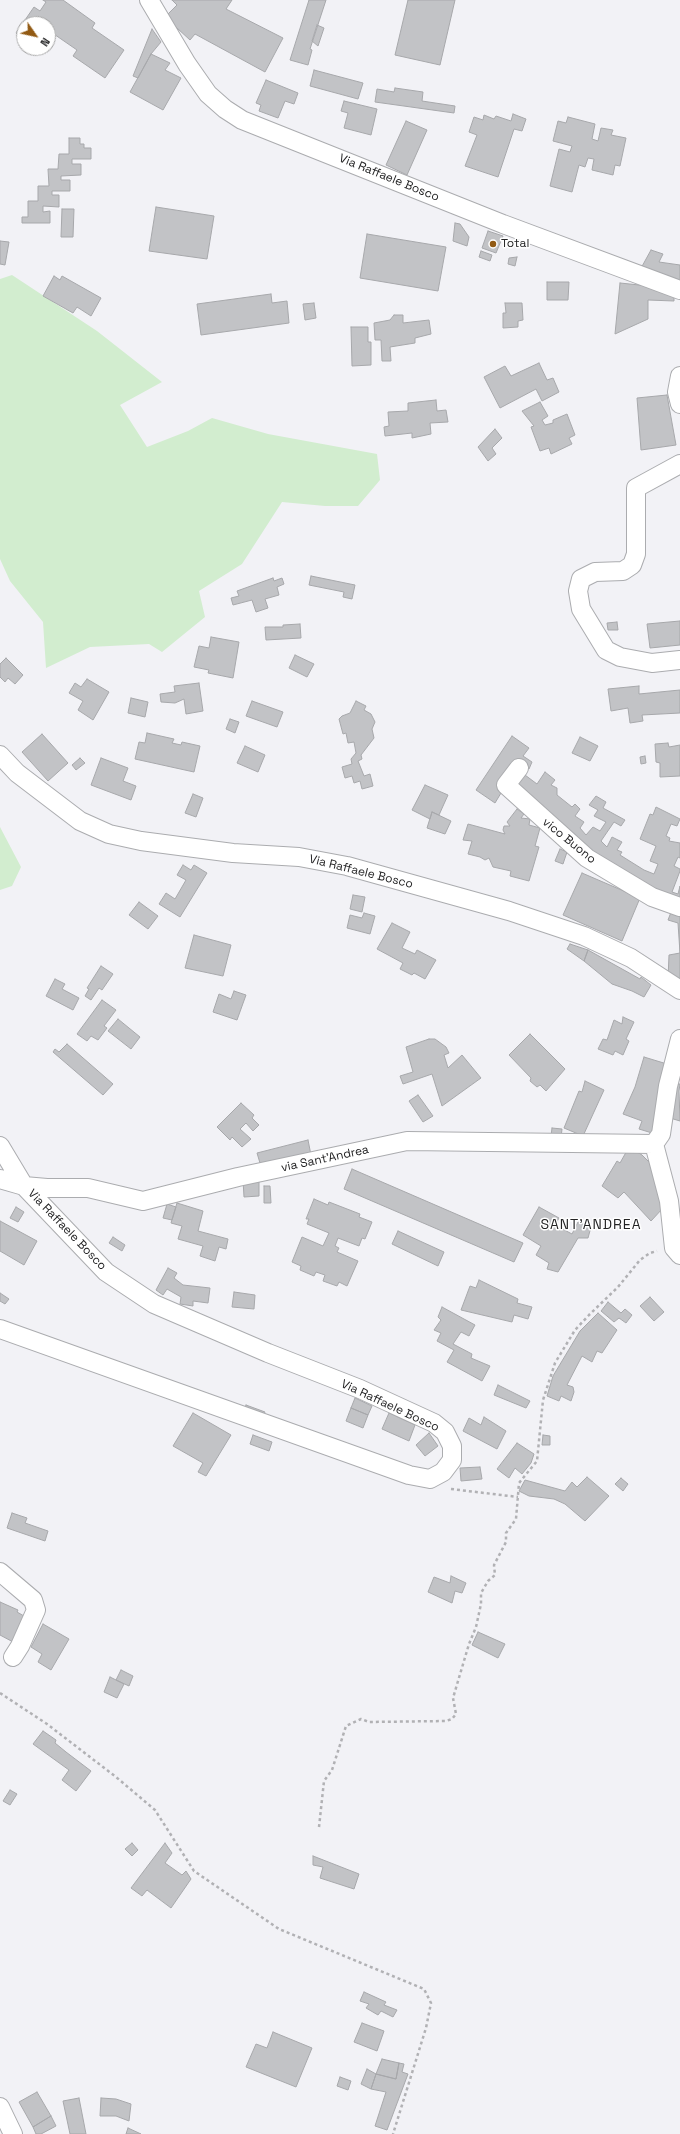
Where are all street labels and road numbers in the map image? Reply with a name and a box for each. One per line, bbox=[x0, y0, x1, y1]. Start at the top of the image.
street label: Via Raffaele Bosco bbox=[337, 151, 441, 205]
street label: vico Buono bbox=[539, 815, 599, 867]
street label: Via Raffaele Bosco bbox=[307, 852, 415, 892]
street label: via Sant'Andrea bbox=[280, 1143, 370, 1175]
street label: Via Raffaele Bosco bbox=[25, 1187, 109, 1273]
street label: Via Raffaele Bosco bbox=[339, 1377, 441, 1435]

